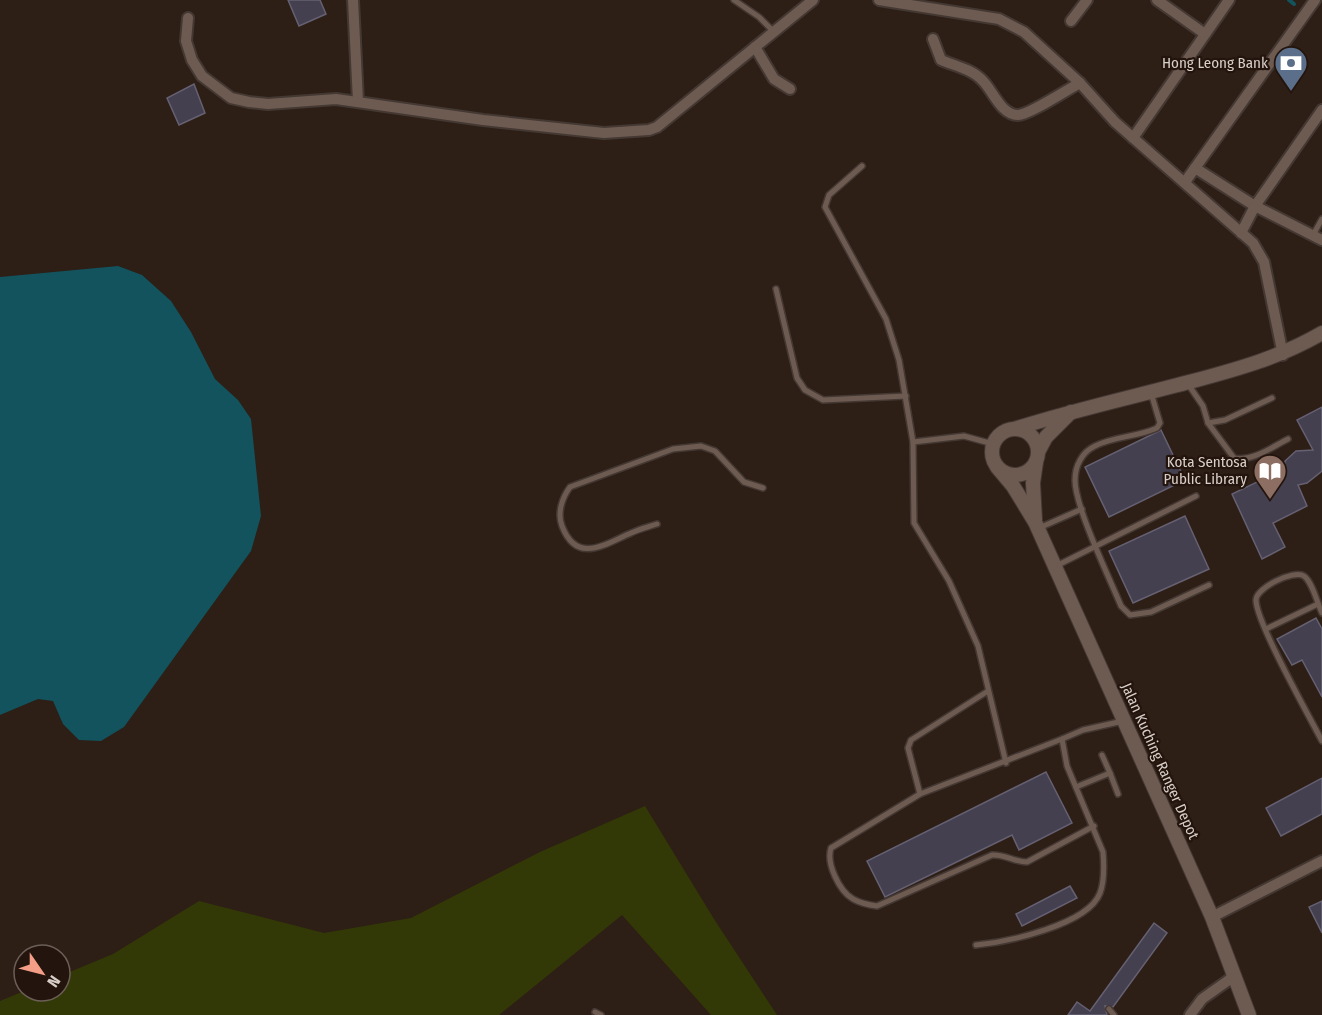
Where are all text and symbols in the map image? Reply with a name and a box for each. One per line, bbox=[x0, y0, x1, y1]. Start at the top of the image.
bank icon: Hong Leong Bank bbox=[1273, 45, 1309, 92]
place label: Hong Leong Bank bbox=[1162, 54, 1268, 72]
place label: Kota Sentosa Public Library bbox=[1164, 453, 1247, 488]
library icon: Kota Sentosa Public Library bbox=[1252, 453, 1288, 500]
street label: Jalan Kuching Ranger Depot bbox=[1117, 680, 1203, 842]
north arrow bbox=[12, 943, 72, 1003]
text: N bbox=[43, 972, 64, 991]

